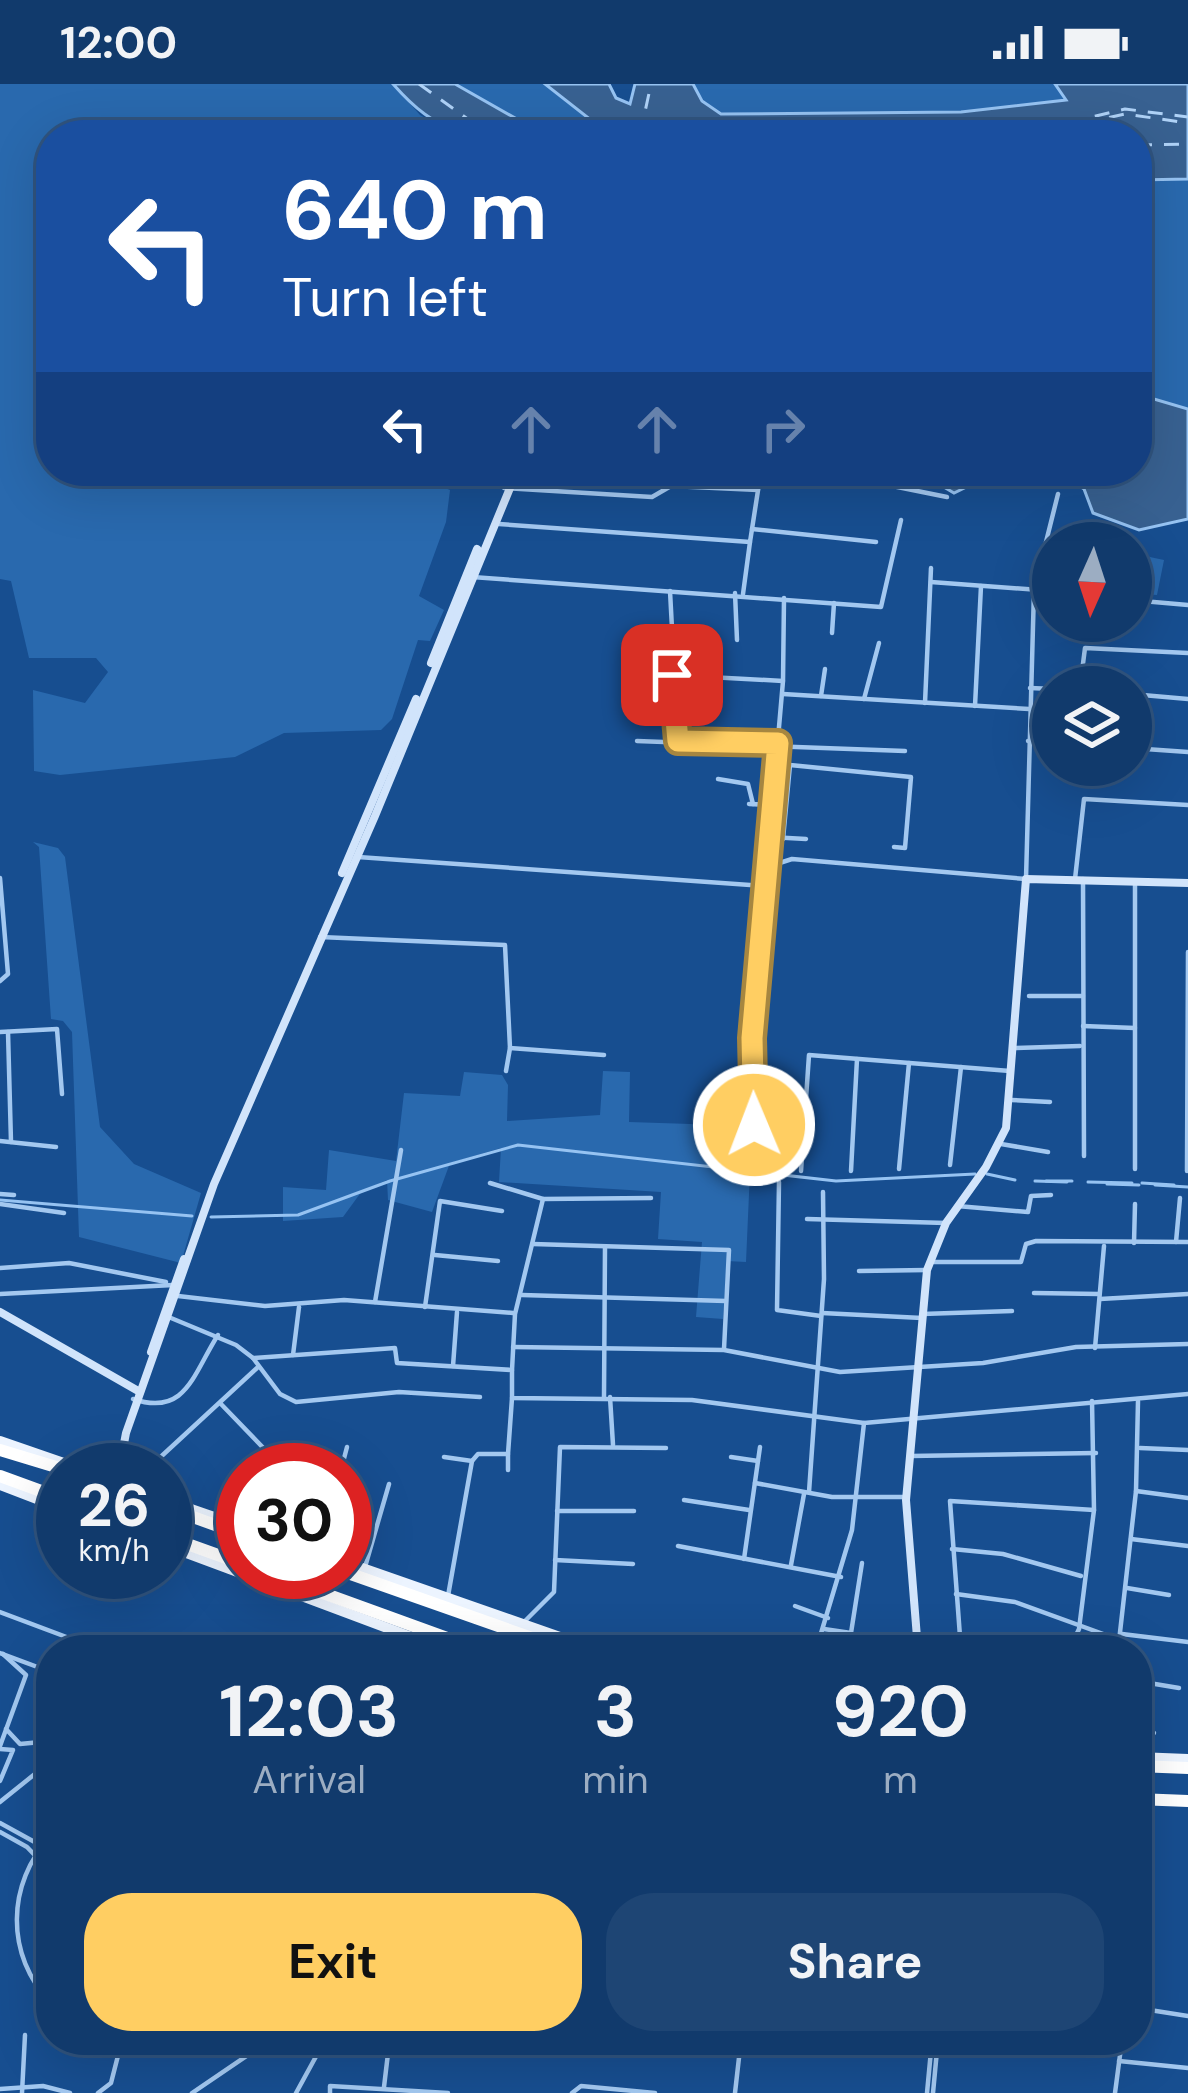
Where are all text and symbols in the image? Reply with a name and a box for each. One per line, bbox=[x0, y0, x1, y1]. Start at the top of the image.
text: 12:00 bbox=[60, 13, 177, 72]
text: 640 m bbox=[282, 156, 548, 265]
icon: left bbox=[84, 168, 240, 324]
text: Turn left bbox=[282, 262, 488, 333]
icon: left bbox=[372, 396, 438, 462]
icon: ahead bbox=[498, 396, 564, 462]
icon: ahead bbox=[624, 396, 690, 462]
icon: right bbox=[750, 396, 816, 462]
north arrow bbox=[1032, 522, 1152, 642]
map controls bbox=[1032, 522, 1152, 786]
pin bbox=[621, 624, 723, 726]
icon: arrive bbox=[639, 642, 705, 708]
button: layers bbox=[1032, 666, 1152, 786]
position arrow bbox=[691, 1062, 817, 1188]
speed limit sign: 30 bbox=[216, 1443, 372, 1599]
text: 26 bbox=[78, 1466, 150, 1545]
text: km/h bbox=[79, 1531, 149, 1570]
text: 12:03 bbox=[219, 1665, 399, 1758]
text: 3 bbox=[594, 1665, 637, 1758]
text: 920 bbox=[832, 1665, 969, 1758]
text: Arrival bbox=[252, 1754, 366, 1805]
text: min bbox=[582, 1754, 649, 1805]
text: m bbox=[883, 1754, 918, 1805]
button: Exit bbox=[84, 1893, 582, 2031]
button: Share bbox=[606, 1893, 1104, 2031]

